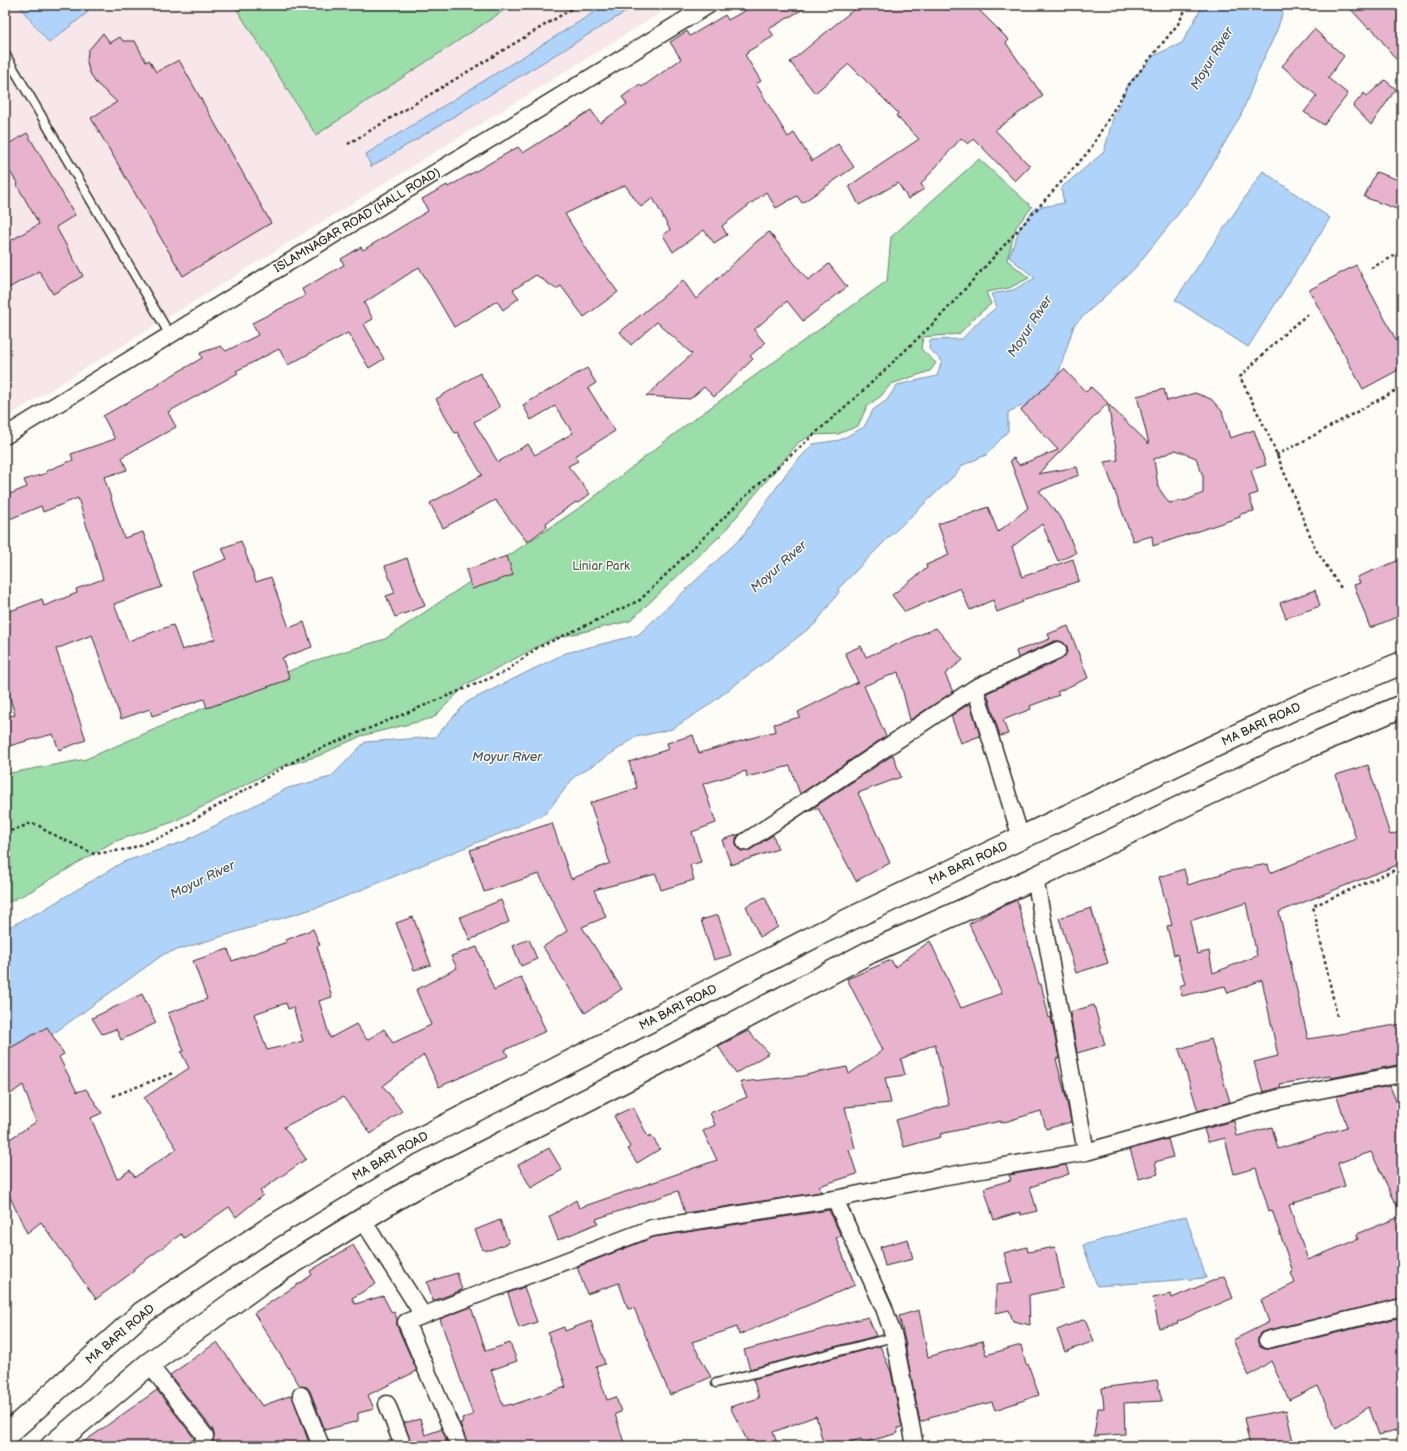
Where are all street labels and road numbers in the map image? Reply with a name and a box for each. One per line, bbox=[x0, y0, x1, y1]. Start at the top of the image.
street label: ISLAMNAGAR ROAD (HALL ROAD) bbox=[271, 165, 443, 276]
street label: MA BARI ROAD bbox=[1219, 700, 1303, 749]
street label: MA BARI ROAD bbox=[926, 839, 1010, 888]
street label: MA BARI ROAD bbox=[637, 981, 720, 1034]
street label: MA BARI ROAD bbox=[350, 1128, 431, 1184]
street label: MA BARI ROAD bbox=[83, 1301, 158, 1368]

